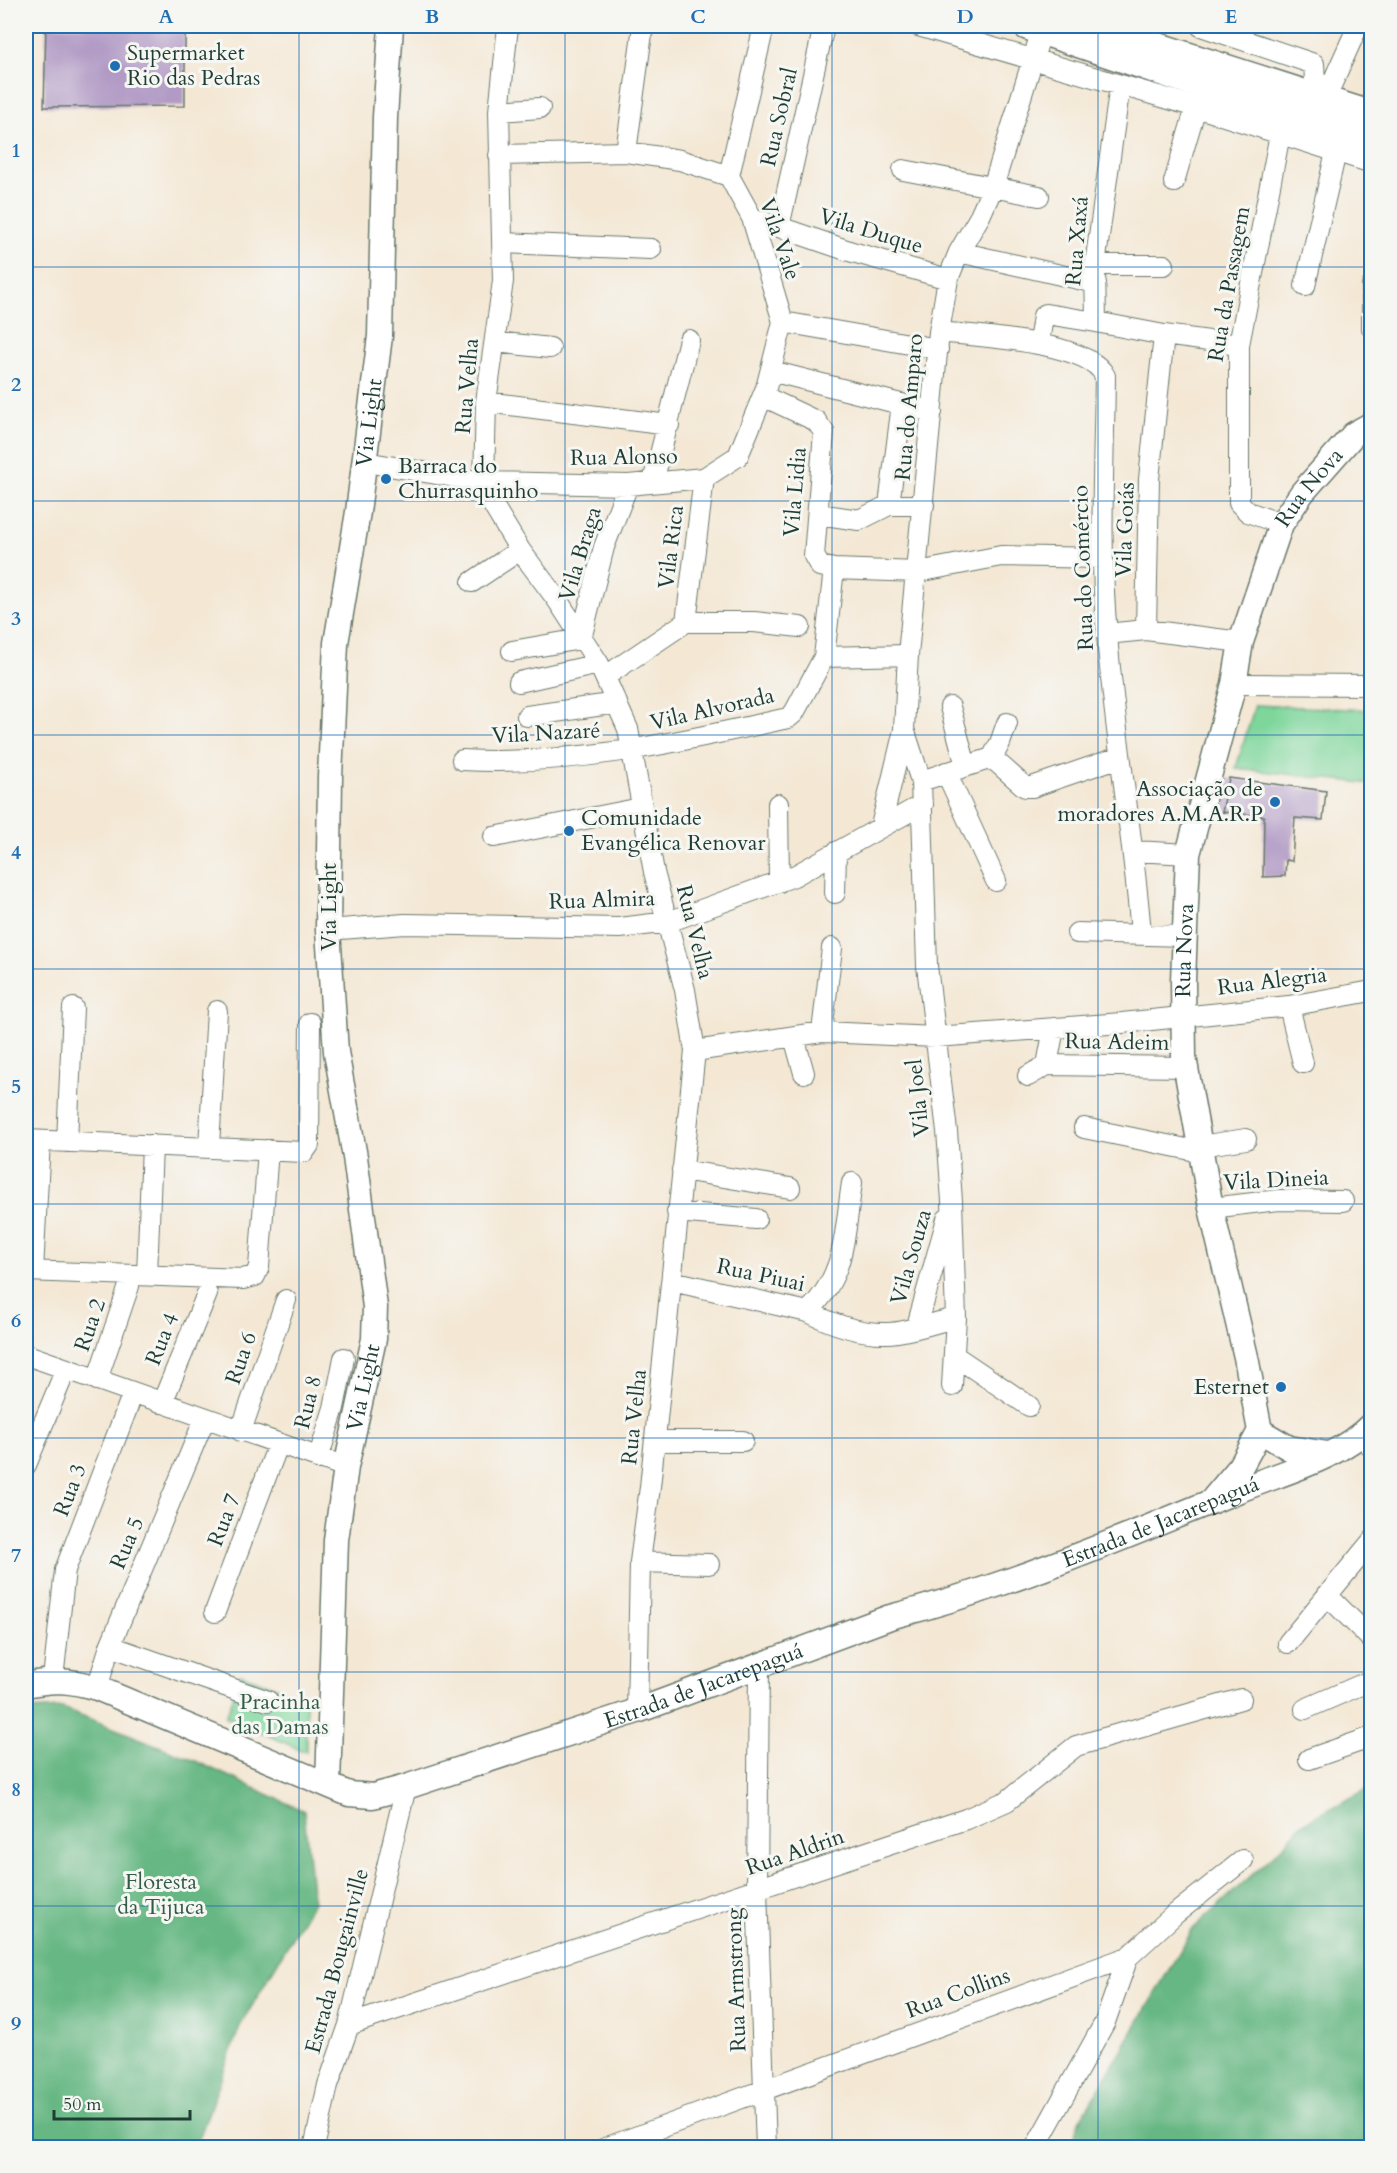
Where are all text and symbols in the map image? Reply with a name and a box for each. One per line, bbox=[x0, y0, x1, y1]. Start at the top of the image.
text: A bbox=[158, 3, 174, 30]
text: B bbox=[425, 3, 439, 30]
text: C bbox=[690, 3, 706, 30]
text: D bbox=[956, 3, 974, 30]
text: E bbox=[1225, 3, 1237, 30]
place label: Supermarket Rio das Pedras bbox=[127, 38, 260, 93]
marker: Supermarket Rio das Pedras bbox=[108, 59, 122, 73]
street label: Rua Sobral bbox=[753, 64, 805, 169]
text: 1 bbox=[11, 137, 21, 164]
street label: Vila Vale bbox=[752, 194, 808, 284]
street label: Rua Xaxá bbox=[1058, 194, 1096, 287]
street label: Vila Duque bbox=[815, 201, 927, 261]
street label: Rua da Passagem bbox=[1201, 203, 1258, 364]
street label: Rua do Amparo bbox=[888, 332, 930, 482]
street label: Rua Velha bbox=[448, 336, 486, 435]
text: 2 bbox=[11, 371, 21, 398]
street label: Via Light bbox=[349, 377, 390, 469]
street label: Rua Alonso bbox=[570, 441, 678, 473]
street label: Rua Nova bbox=[1268, 441, 1350, 533]
street label: Vila Lidia bbox=[776, 445, 814, 538]
place label: Barraca do Churrasquinho bbox=[398, 451, 538, 506]
marker: Barraca do Churrasquinho bbox=[379, 472, 393, 486]
street label: Vila Goiás bbox=[1108, 482, 1142, 578]
street label: Rua do Comércio bbox=[1065, 485, 1101, 651]
street label: Vila Braga bbox=[551, 502, 609, 605]
street label: Vila Rica bbox=[651, 503, 691, 591]
text: 3 bbox=[11, 605, 21, 632]
street label: Vila Alvorada bbox=[647, 680, 777, 738]
street label: Vila Nazaré bbox=[491, 715, 601, 751]
place label: Associação de moradores A.M.A.R.P bbox=[1057, 774, 1263, 829]
marker: Associação de moradores A.M.A.R.P bbox=[1268, 795, 1282, 809]
place label: Comunidade Evangélica Renovar bbox=[581, 803, 767, 858]
marker: Comunidade Evangélica Renovar bbox=[562, 824, 576, 838]
text: 4 bbox=[11, 839, 21, 866]
street label: Via Light bbox=[314, 863, 344, 951]
street label: Rua Velha bbox=[669, 882, 721, 983]
street label: Rua Almira bbox=[548, 883, 656, 917]
street label: Rua Nova bbox=[1168, 902, 1201, 998]
street label: Rua Alegria bbox=[1216, 959, 1329, 1003]
street label: Rua Adeim bbox=[1064, 1026, 1170, 1058]
street label: Vila Joel bbox=[899, 1057, 937, 1139]
text: 5 bbox=[11, 1073, 21, 1100]
street label: Vila Dineia bbox=[1222, 1162, 1330, 1198]
street label: Vila Souza bbox=[883, 1205, 939, 1308]
street label: Rua Piuai bbox=[714, 1251, 808, 1299]
street label: Rua 2 bbox=[67, 1295, 113, 1355]
text: 6 bbox=[11, 1307, 21, 1334]
street label: Rua 4 bbox=[138, 1308, 186, 1370]
street label: Rua 6 bbox=[218, 1328, 264, 1388]
street label: Via Light bbox=[339, 1341, 387, 1434]
street label: Rua Velha bbox=[614, 1367, 654, 1466]
street label: Rua 8 bbox=[287, 1372, 329, 1432]
place label: Esternet bbox=[1194, 1372, 1269, 1402]
marker: Esternet bbox=[1274, 1380, 1288, 1394]
street label: Rua 3 bbox=[46, 1459, 94, 1521]
street label: Estrada de Jacarepaguá bbox=[1058, 1469, 1264, 1575]
street label: Rua 7 bbox=[200, 1489, 248, 1551]
street label: Rua 5 bbox=[103, 1512, 151, 1574]
text: 7 bbox=[11, 1542, 21, 1569]
street label: Estrada de Jacarepaguá bbox=[600, 1635, 808, 1736]
park label: Pracinha das Damas bbox=[231, 1687, 329, 1742]
text: 8 bbox=[11, 1776, 21, 1803]
street label: Rua Aldrin bbox=[742, 1821, 849, 1883]
street label: Estrada Bougainville bbox=[298, 1865, 376, 2057]
park label: Floresta da Tijuca bbox=[117, 1867, 205, 1922]
street label: Rua Armstrong bbox=[718, 1907, 754, 2053]
street label: Rua Collins bbox=[902, 1960, 1014, 2026]
text: 9 bbox=[11, 2010, 21, 2037]
scale bar bbox=[54, 2083, 190, 2121]
text: 50 m bbox=[63, 2092, 102, 2117]

